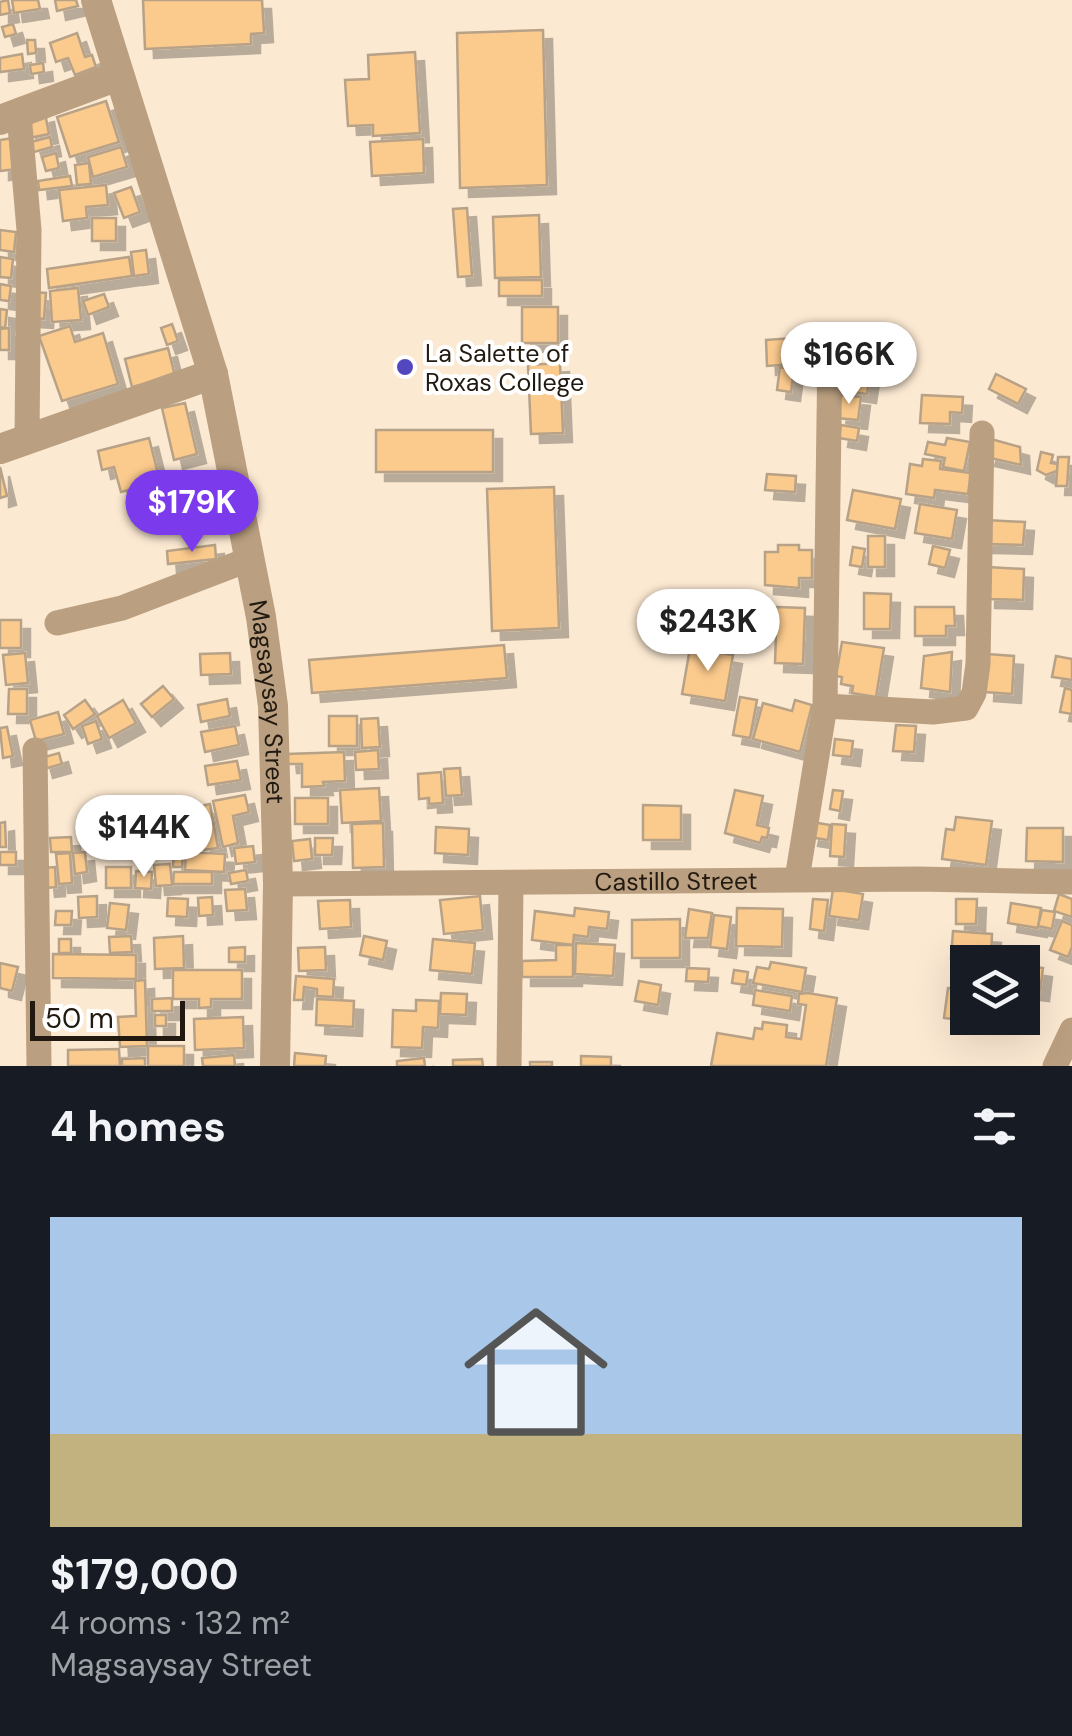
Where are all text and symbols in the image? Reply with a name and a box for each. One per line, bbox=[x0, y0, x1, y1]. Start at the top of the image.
pin: $166K bbox=[779, 322, 919, 407]
text: $166K bbox=[803, 333, 895, 375]
place label: La Salette of Roxas College bbox=[425, 337, 584, 399]
marker: La Salette of Roxas College bbox=[394, 356, 416, 378]
pin: $179K bbox=[122, 470, 262, 555]
text: $179K bbox=[147, 481, 237, 523]
pin: $243K bbox=[638, 589, 778, 674]
street label: Magsaysay Street bbox=[242, 597, 292, 804]
text: $243K bbox=[659, 600, 757, 642]
pin: $144K bbox=[74, 795, 214, 880]
text: $144K bbox=[97, 806, 191, 848]
street label: Castillo Street bbox=[594, 864, 758, 898]
map controls bbox=[950, 945, 1040, 1035]
button: layers bbox=[950, 945, 1040, 1035]
scale bar bbox=[30, 996, 185, 1040]
text: 50 m bbox=[45, 1000, 114, 1037]
text: 4 homes bbox=[50, 1099, 226, 1154]
icon: filters bbox=[967, 1099, 1022, 1154]
icon: home bbox=[446, 1282, 626, 1462]
text: $179,000 bbox=[50, 1547, 238, 1602]
text: 4 rooms · 132 m² bbox=[50, 1602, 290, 1644]
text: Magsaysay Street bbox=[50, 1644, 312, 1686]

